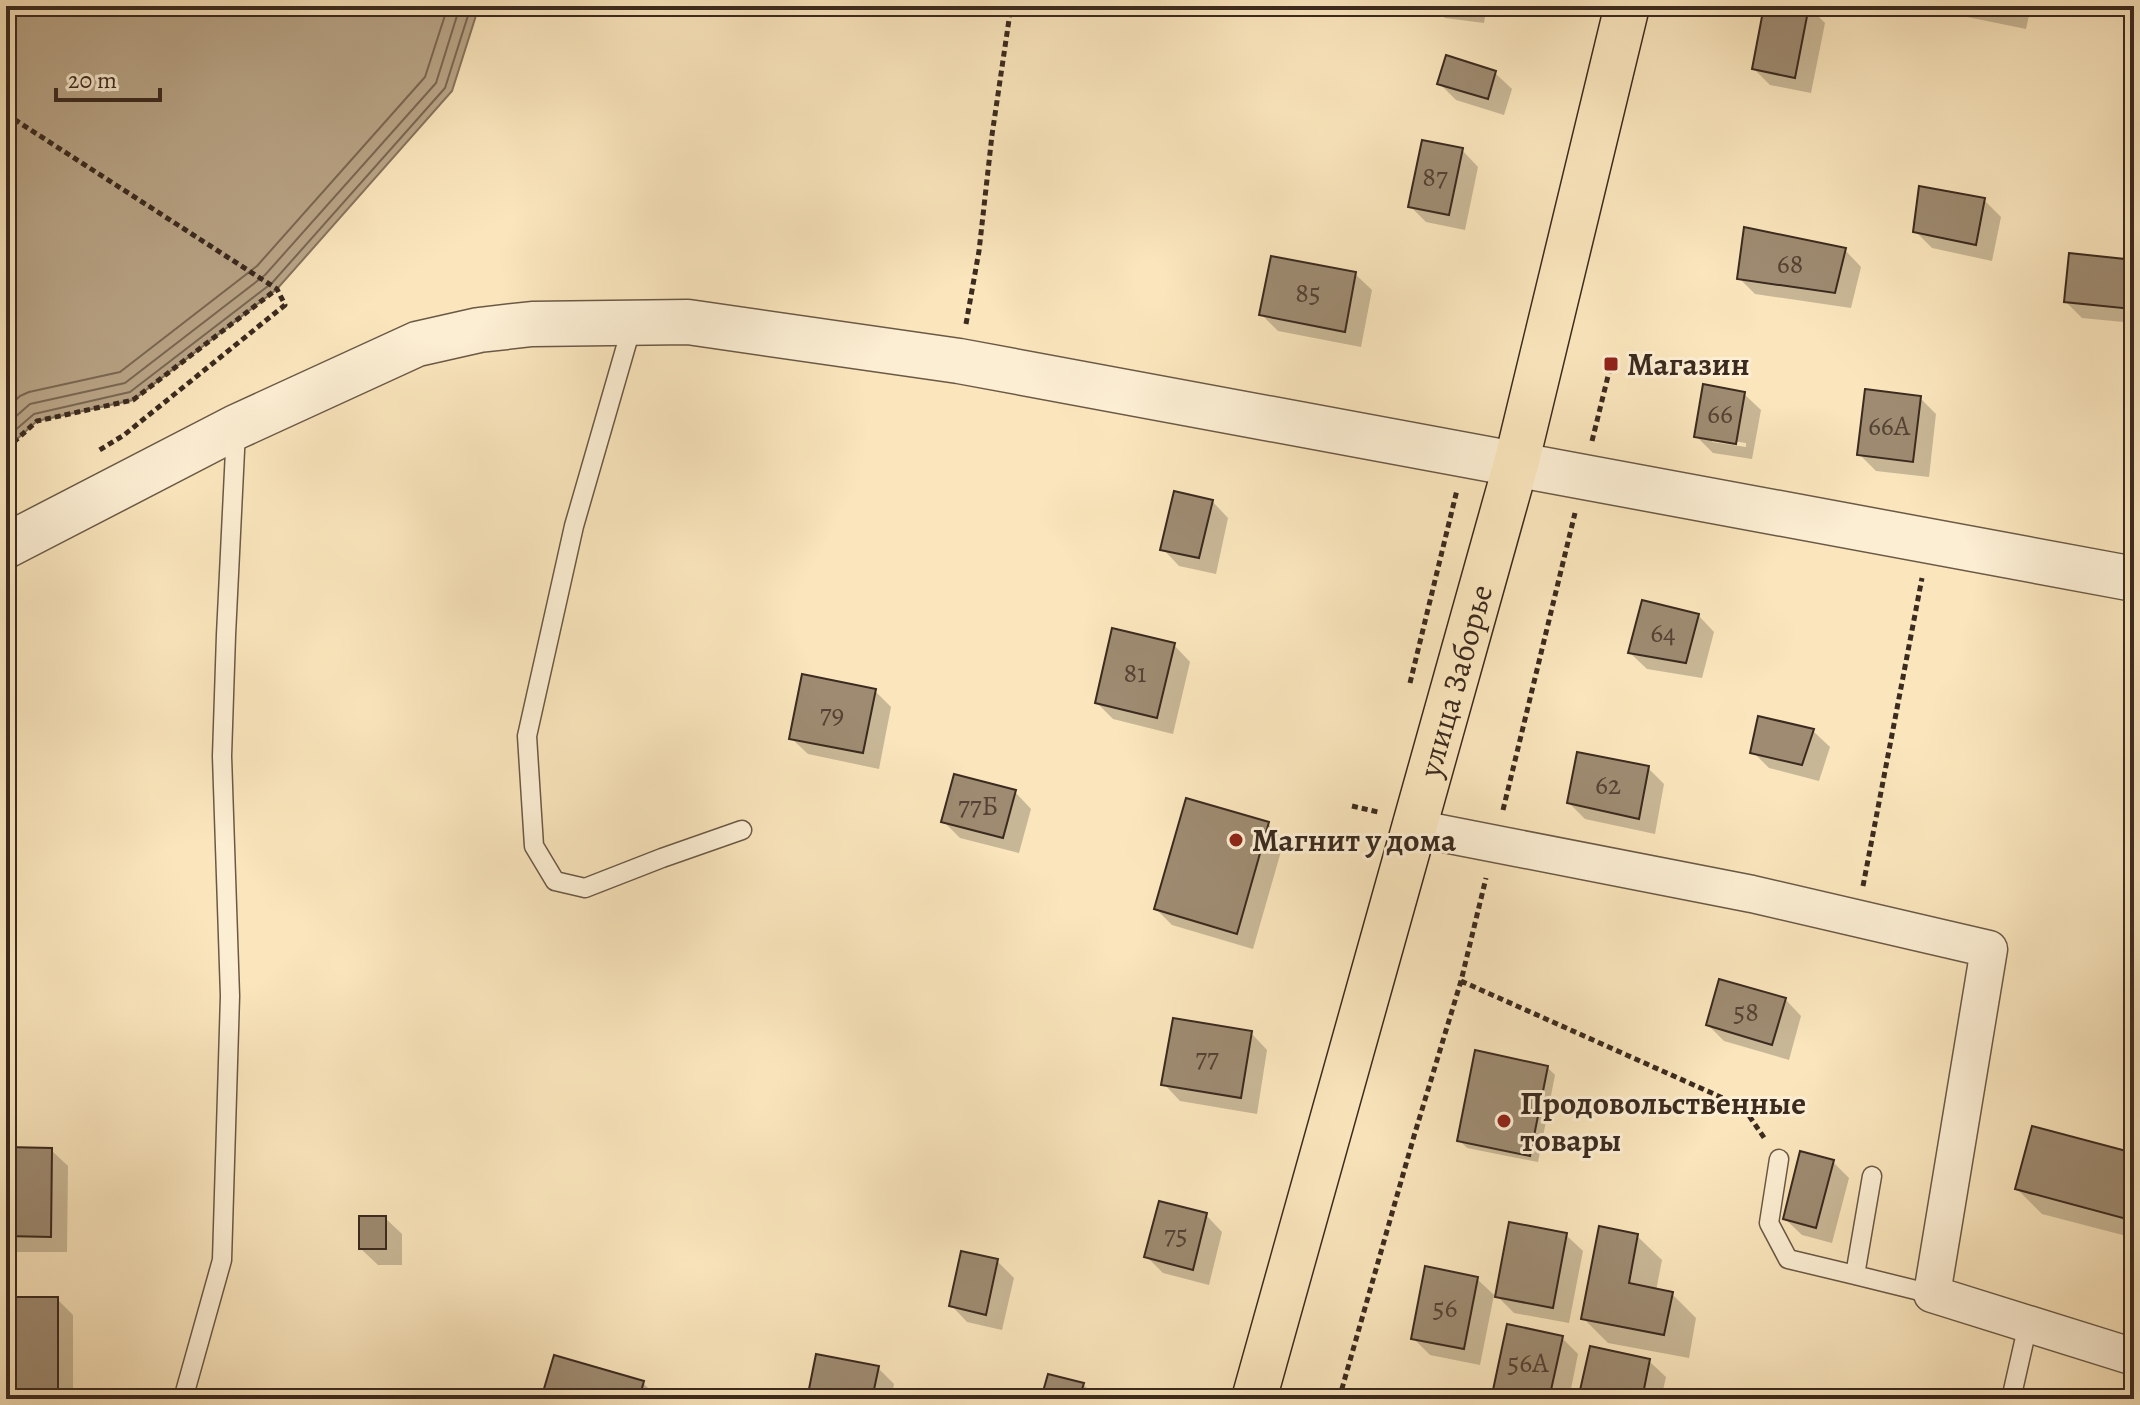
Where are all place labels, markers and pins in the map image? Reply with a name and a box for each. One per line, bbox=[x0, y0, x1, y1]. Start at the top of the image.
place label: Магазин bbox=[1627, 342, 1750, 386]
marker: Магазин bbox=[1602, 355, 1620, 373]
place label: Магнит у дома bbox=[1252, 818, 1457, 862]
marker: Магнит у дома bbox=[1227, 831, 1245, 849]
place label: Продовольственные товары bbox=[1520, 1081, 1806, 1162]
marker: Продовольственные товары bbox=[1495, 1112, 1513, 1130]

